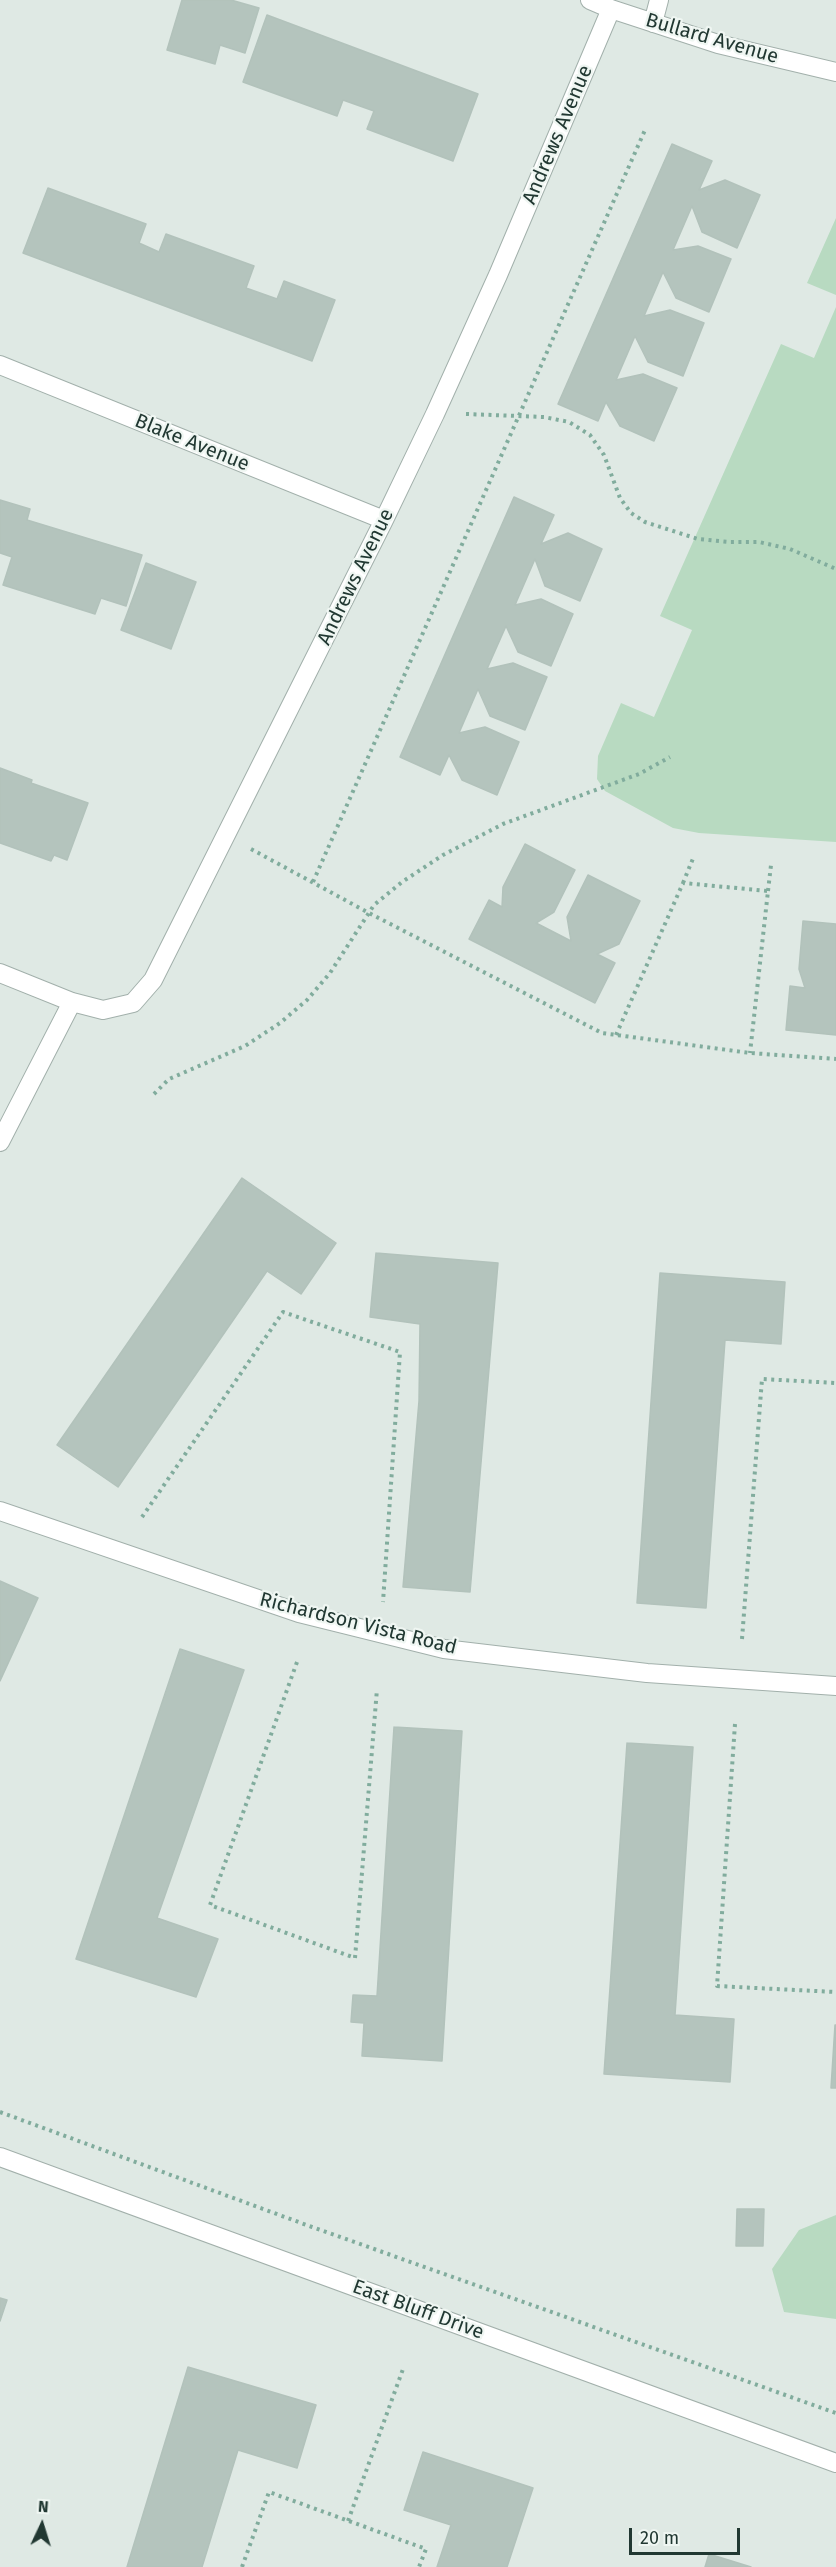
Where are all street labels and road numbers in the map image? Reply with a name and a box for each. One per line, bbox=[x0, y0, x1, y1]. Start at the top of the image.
street label: Bullard Avenue bbox=[643, 9, 781, 69]
street label: Andrews Avenue bbox=[518, 62, 598, 208]
street label: Blake Avenue bbox=[131, 409, 253, 477]
street label: Andrews Avenue bbox=[313, 505, 399, 649]
street label: Richardson Vista Road bbox=[257, 1588, 459, 1660]
street label: East Bluff Drive bbox=[349, 2275, 487, 2345]

